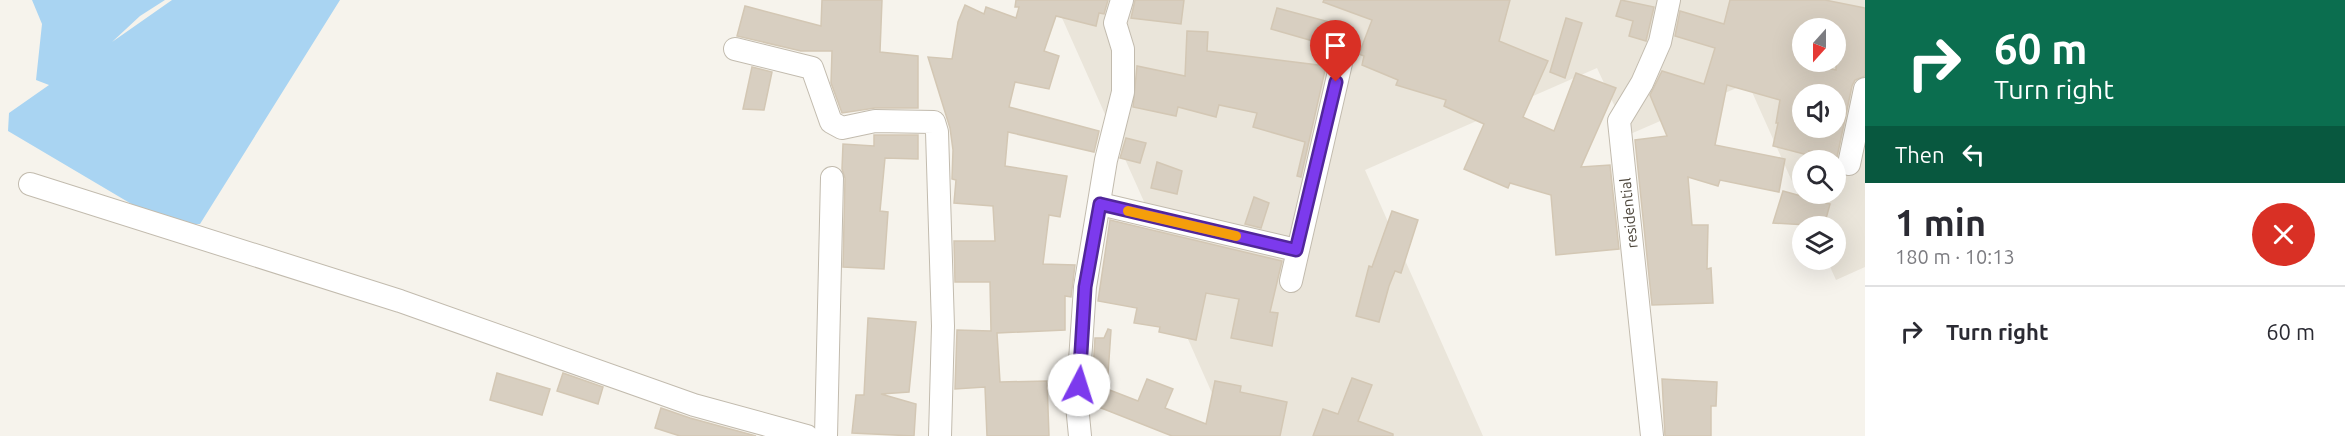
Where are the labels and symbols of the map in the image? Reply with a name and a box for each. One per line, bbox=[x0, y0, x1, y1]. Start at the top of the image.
north arrow bbox=[1792, 18, 1846, 72]
pin bbox=[1310, 20, 1361, 82]
street label: residential bbox=[1616, 177, 1641, 249]
position arrow bbox=[1047, 353, 1111, 417]

